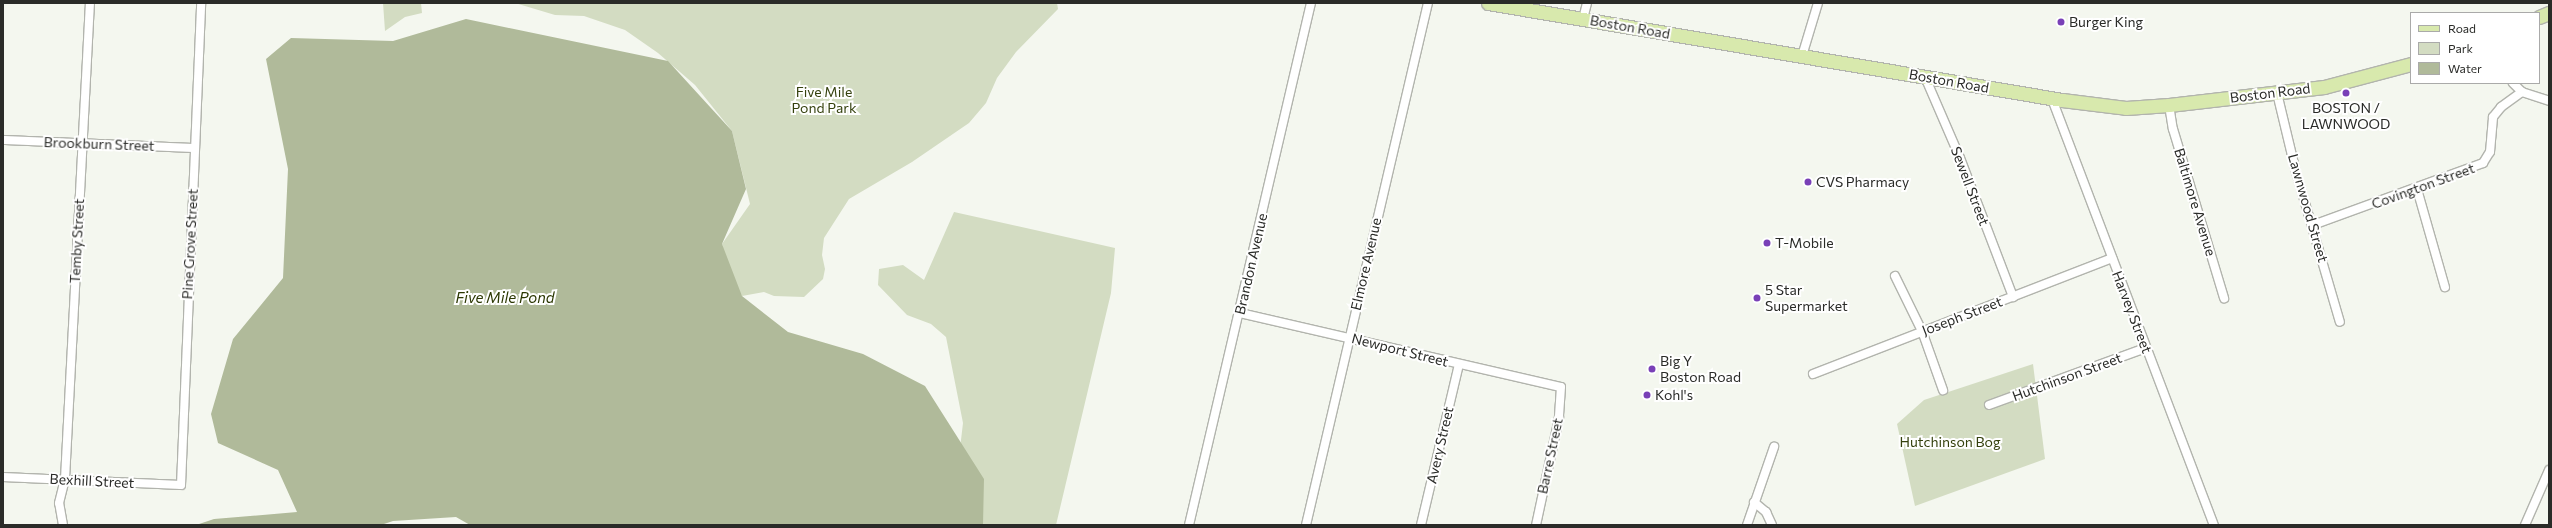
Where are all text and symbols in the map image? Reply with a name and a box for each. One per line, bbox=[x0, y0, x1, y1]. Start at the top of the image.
street label: Boston Road bbox=[1589, 12, 1671, 42]
legend bbox=[2410, 12, 2540, 84]
place label: Burger King bbox=[2069, 14, 2143, 30]
marker: Burger King bbox=[2056, 17, 2066, 27]
text: Road bbox=[2448, 21, 2476, 35]
text: Park bbox=[2448, 41, 2473, 55]
text: Water bbox=[2448, 61, 2482, 75]
street label: Boston Road bbox=[1908, 66, 1990, 96]
street label: Boston Road bbox=[2229, 80, 2311, 106]
park label: Five Mile Pond Park bbox=[792, 84, 856, 116]
marker: BOSTON / LAWNWOOD bbox=[2341, 88, 2351, 98]
place label: BOSTON / LAWNWOOD bbox=[2302, 100, 2390, 132]
street label: Brookburn Street bbox=[43, 134, 155, 154]
street label: Sewell Street bbox=[1947, 144, 1993, 228]
street label: Baltimore Avenue bbox=[2171, 146, 2219, 258]
street label: Lawnwood Street bbox=[2284, 152, 2332, 264]
street label: Covington Street bbox=[2369, 160, 2477, 212]
place label: CVS Pharmacy bbox=[1816, 174, 1909, 190]
marker: CVS Pharmacy bbox=[1803, 177, 1813, 187]
street label: Pine Grove Street bbox=[179, 188, 201, 300]
street label: Temby Street bbox=[66, 198, 88, 284]
street label: Brandon Avenue bbox=[1231, 212, 1271, 316]
street label: Elmore Avenue bbox=[1347, 216, 1385, 312]
place label: T-Mobile bbox=[1775, 235, 1834, 251]
marker: T-Mobile bbox=[1762, 238, 1772, 248]
street label: Harvey Street bbox=[2109, 268, 2155, 356]
place label: 5 Star Supermarket bbox=[1765, 282, 1848, 314]
water label: Five Mile Pond bbox=[456, 289, 554, 307]
marker: 5 Star Supermarket bbox=[1752, 293, 1762, 303]
street label: Joseph Street bbox=[1919, 293, 2005, 339]
street label: Newport Street bbox=[1350, 330, 1450, 370]
street label: Hutchinson Street bbox=[2010, 349, 2124, 405]
place label: Big Y Boston Road bbox=[1660, 353, 1741, 386]
marker: Big Y Boston Road bbox=[1647, 364, 1657, 374]
place label: Kohl's bbox=[1655, 387, 1693, 403]
marker: Kohl's bbox=[1642, 390, 1652, 400]
street label: Avery Street bbox=[1423, 405, 1457, 485]
street label: Barre Street bbox=[1534, 417, 1566, 495]
park label: Hutchinson Bog bbox=[1900, 434, 2000, 450]
street label: Bexhill Street bbox=[49, 470, 135, 492]

